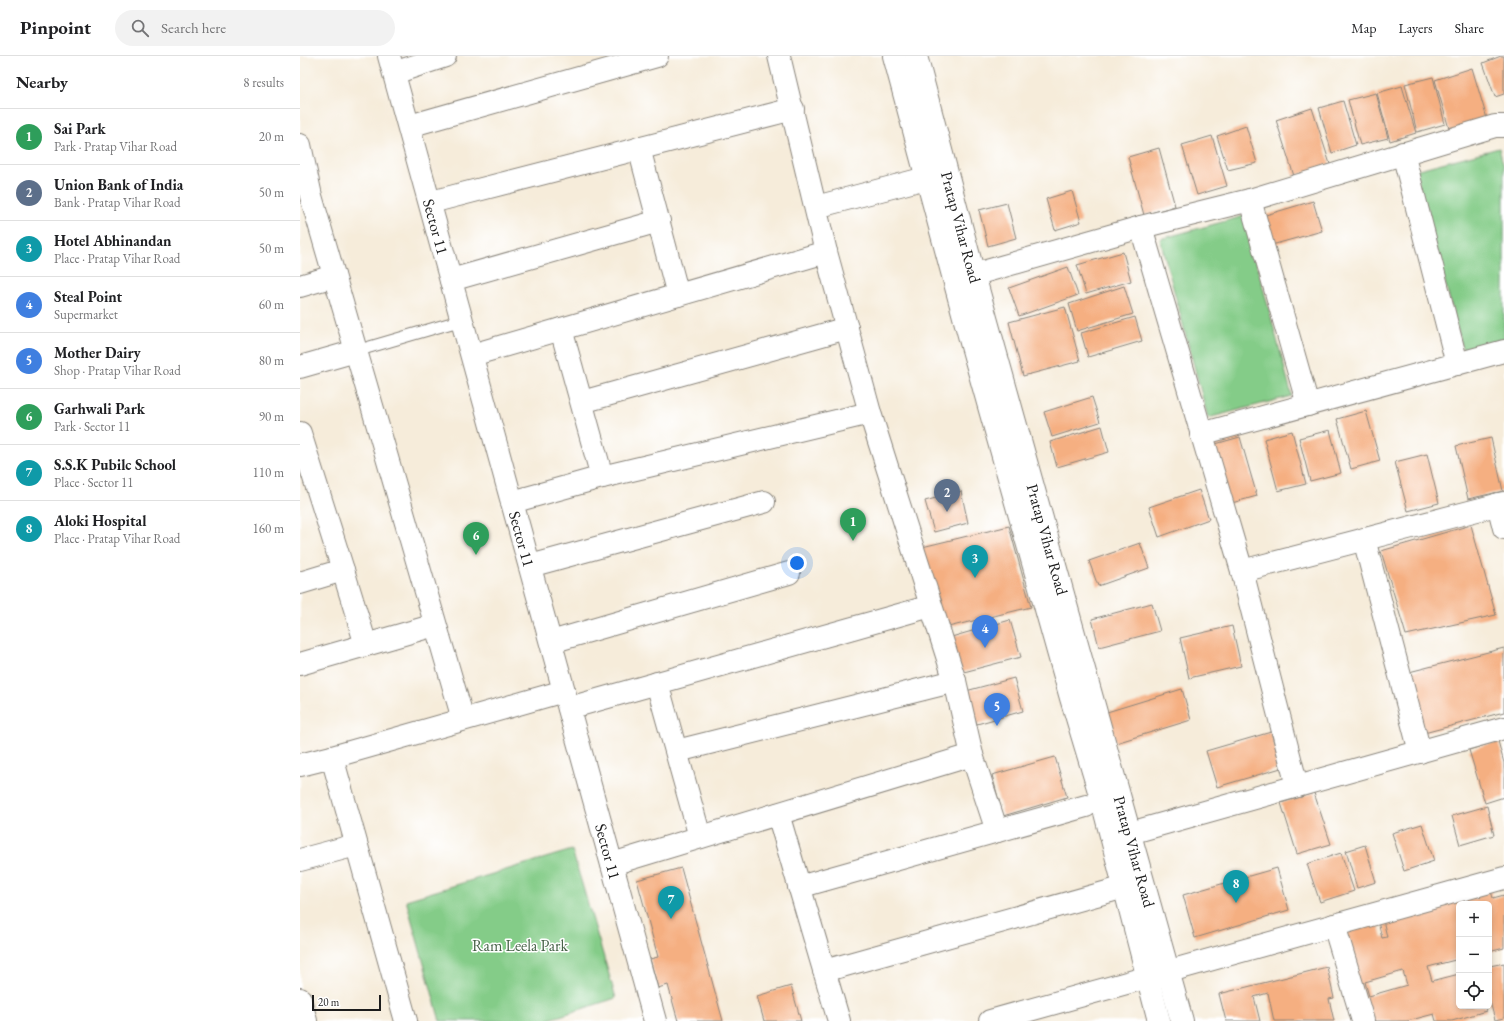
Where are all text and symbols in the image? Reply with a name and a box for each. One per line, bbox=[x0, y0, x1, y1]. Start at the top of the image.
search box bbox=[115, 10, 395, 46]
text: Pinpoint bbox=[20, 15, 91, 40]
icon: search bbox=[129, 17, 151, 39]
text: Search here bbox=[161, 18, 226, 37]
text: Map bbox=[1351, 19, 1376, 37]
text: Layers bbox=[1398, 19, 1433, 37]
text: Share bbox=[1455, 19, 1484, 37]
text: Nearby bbox=[16, 71, 68, 93]
text: 8 results bbox=[243, 74, 284, 91]
text: Sai Park bbox=[54, 119, 106, 138]
text: 1 bbox=[26, 128, 32, 145]
text: 20 m bbox=[259, 128, 284, 145]
text: Park · Pratap Vihar Road bbox=[54, 138, 177, 155]
street label: Pratap Vihar Road bbox=[936, 169, 986, 286]
text: Union Bank of India bbox=[54, 175, 183, 194]
text: 2 bbox=[26, 184, 32, 201]
text: 50 m bbox=[259, 184, 284, 201]
text: Bank · Pratap Vihar Road bbox=[54, 194, 181, 211]
street label: Sector 11 bbox=[418, 197, 453, 257]
text: Hotel Abhinandan bbox=[54, 231, 172, 250]
text: 3 bbox=[26, 240, 32, 257]
text: 50 m bbox=[259, 240, 284, 257]
text: Place · Pratap Vihar Road bbox=[54, 250, 180, 267]
text: Steal Point bbox=[54, 287, 122, 306]
text: 4 bbox=[26, 296, 32, 313]
text: 60 m bbox=[259, 296, 284, 313]
text: Supermarket bbox=[54, 306, 118, 323]
text: Mother Dairy bbox=[54, 343, 141, 362]
text: 5 bbox=[26, 352, 32, 369]
text: 80 m bbox=[259, 352, 284, 369]
text: Shop · Pratap Vihar Road bbox=[54, 362, 181, 379]
text: Garhwali Park bbox=[54, 399, 145, 418]
text: 6 bbox=[26, 408, 32, 425]
text: 90 m bbox=[259, 408, 284, 425]
text: Park · Sector 11 bbox=[54, 418, 130, 435]
text: S.S.K Pubilc School bbox=[54, 455, 176, 474]
text: 7 bbox=[26, 464, 32, 481]
text: 110 m bbox=[253, 464, 284, 481]
text: Place · Sector 11 bbox=[54, 474, 134, 491]
pin: 2 bbox=[934, 479, 960, 512]
street label: Pratap Vihar Road bbox=[1022, 481, 1073, 598]
pin: 1 bbox=[840, 508, 866, 541]
street label: Sector 11 bbox=[504, 509, 539, 569]
text: Aloki Hospital bbox=[54, 511, 146, 530]
text: 8 bbox=[26, 520, 32, 537]
text: 160 m bbox=[253, 520, 284, 537]
pin: 6 bbox=[463, 522, 489, 555]
text: Place · Pratap Vihar Road bbox=[54, 530, 180, 547]
pin: 3 bbox=[962, 545, 988, 578]
your location bbox=[787, 553, 807, 573]
pin: 4 bbox=[972, 615, 998, 648]
pin: 5 bbox=[984, 693, 1010, 726]
street label: Pratap Vihar Road bbox=[1109, 794, 1160, 910]
street label: Sector 11 bbox=[590, 821, 625, 882]
pin: 8 bbox=[1223, 870, 1249, 903]
pin: 7 bbox=[658, 886, 684, 919]
map controls bbox=[1456, 901, 1492, 1009]
button: + bbox=[1456, 901, 1492, 937]
park label: Ram Leela Park bbox=[472, 935, 568, 956]
button: − bbox=[1456, 937, 1492, 973]
button: locate bbox=[1456, 973, 1492, 1009]
scale bar bbox=[312, 993, 381, 1012]
text: 20 m bbox=[318, 995, 339, 1009]

